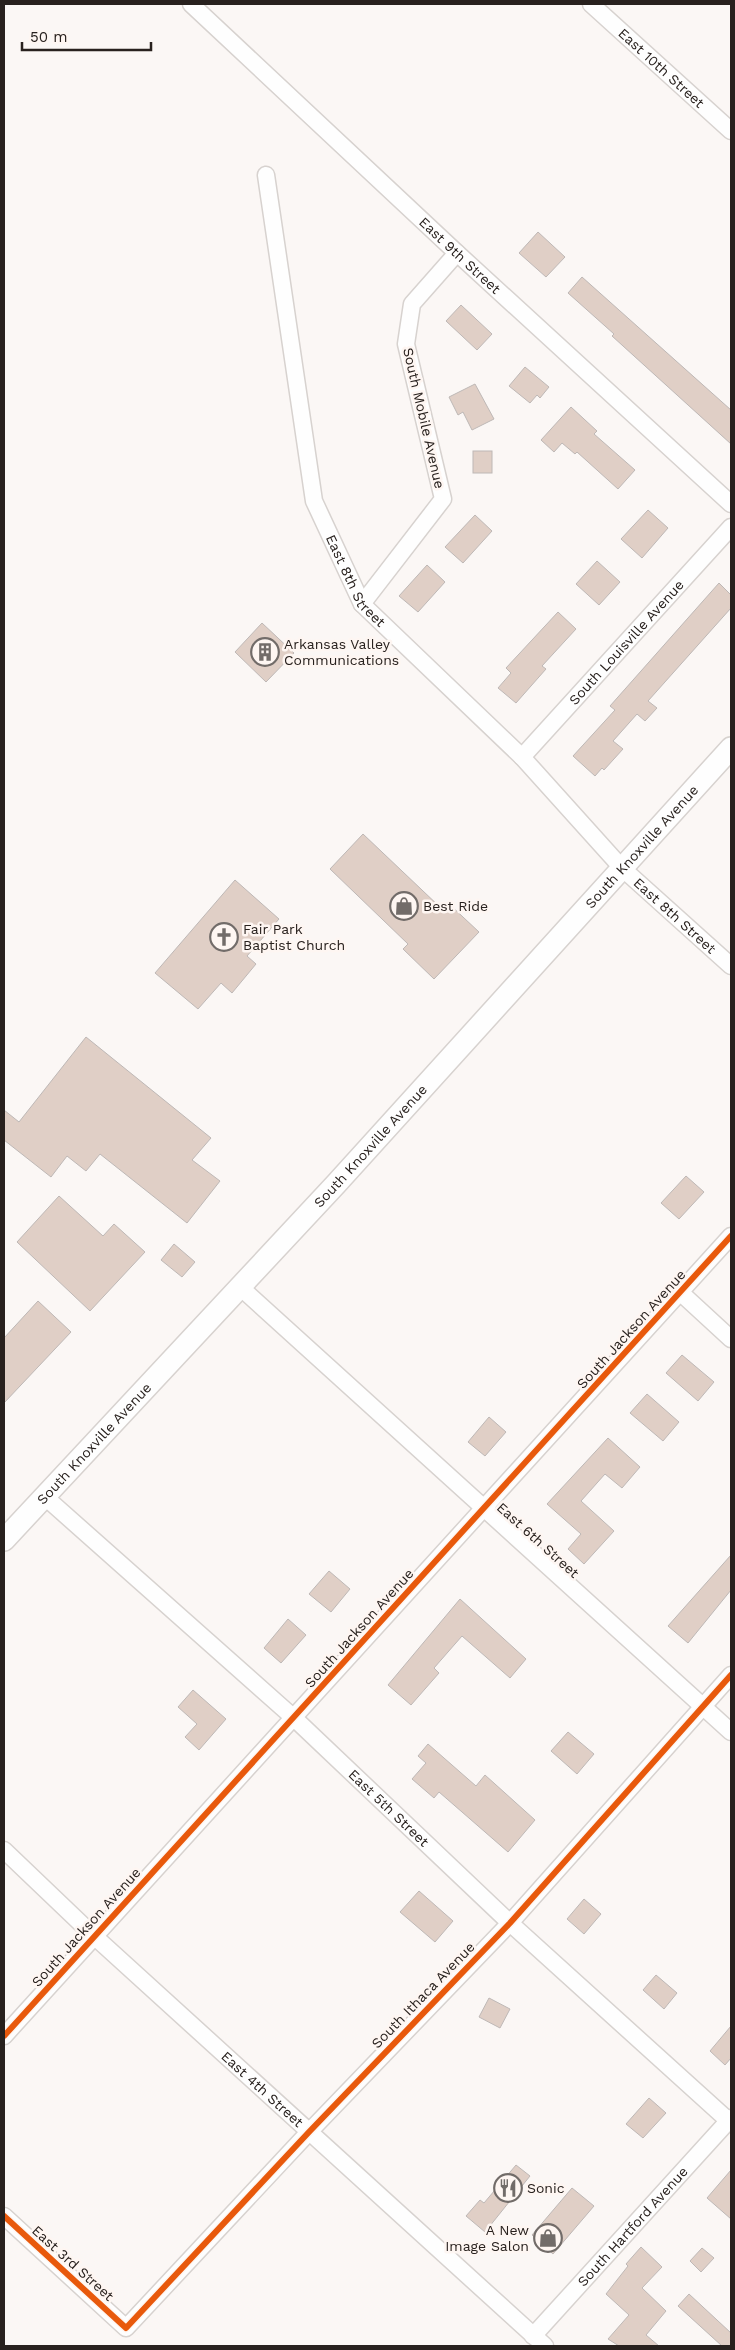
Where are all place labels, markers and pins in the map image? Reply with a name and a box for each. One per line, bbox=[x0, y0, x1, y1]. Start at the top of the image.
place label: Arkansas Valley Communications bbox=[284, 636, 399, 668]
building icon: Arkansas Valley Communications bbox=[250, 637, 280, 667]
shop icon: Best Ride bbox=[389, 891, 419, 921]
place label: Best Ride bbox=[423, 898, 488, 914]
place label: Fair Park Baptist Church bbox=[243, 921, 345, 953]
church icon: Fair Park Baptist Church bbox=[209, 922, 239, 952]
restaurant icon: Sonic bbox=[493, 2173, 523, 2203]
place label: Sonic bbox=[527, 2180, 565, 2196]
place label: A New Image Salon bbox=[445, 2222, 529, 2254]
shop icon: A New Image Salon bbox=[533, 2223, 563, 2253]

